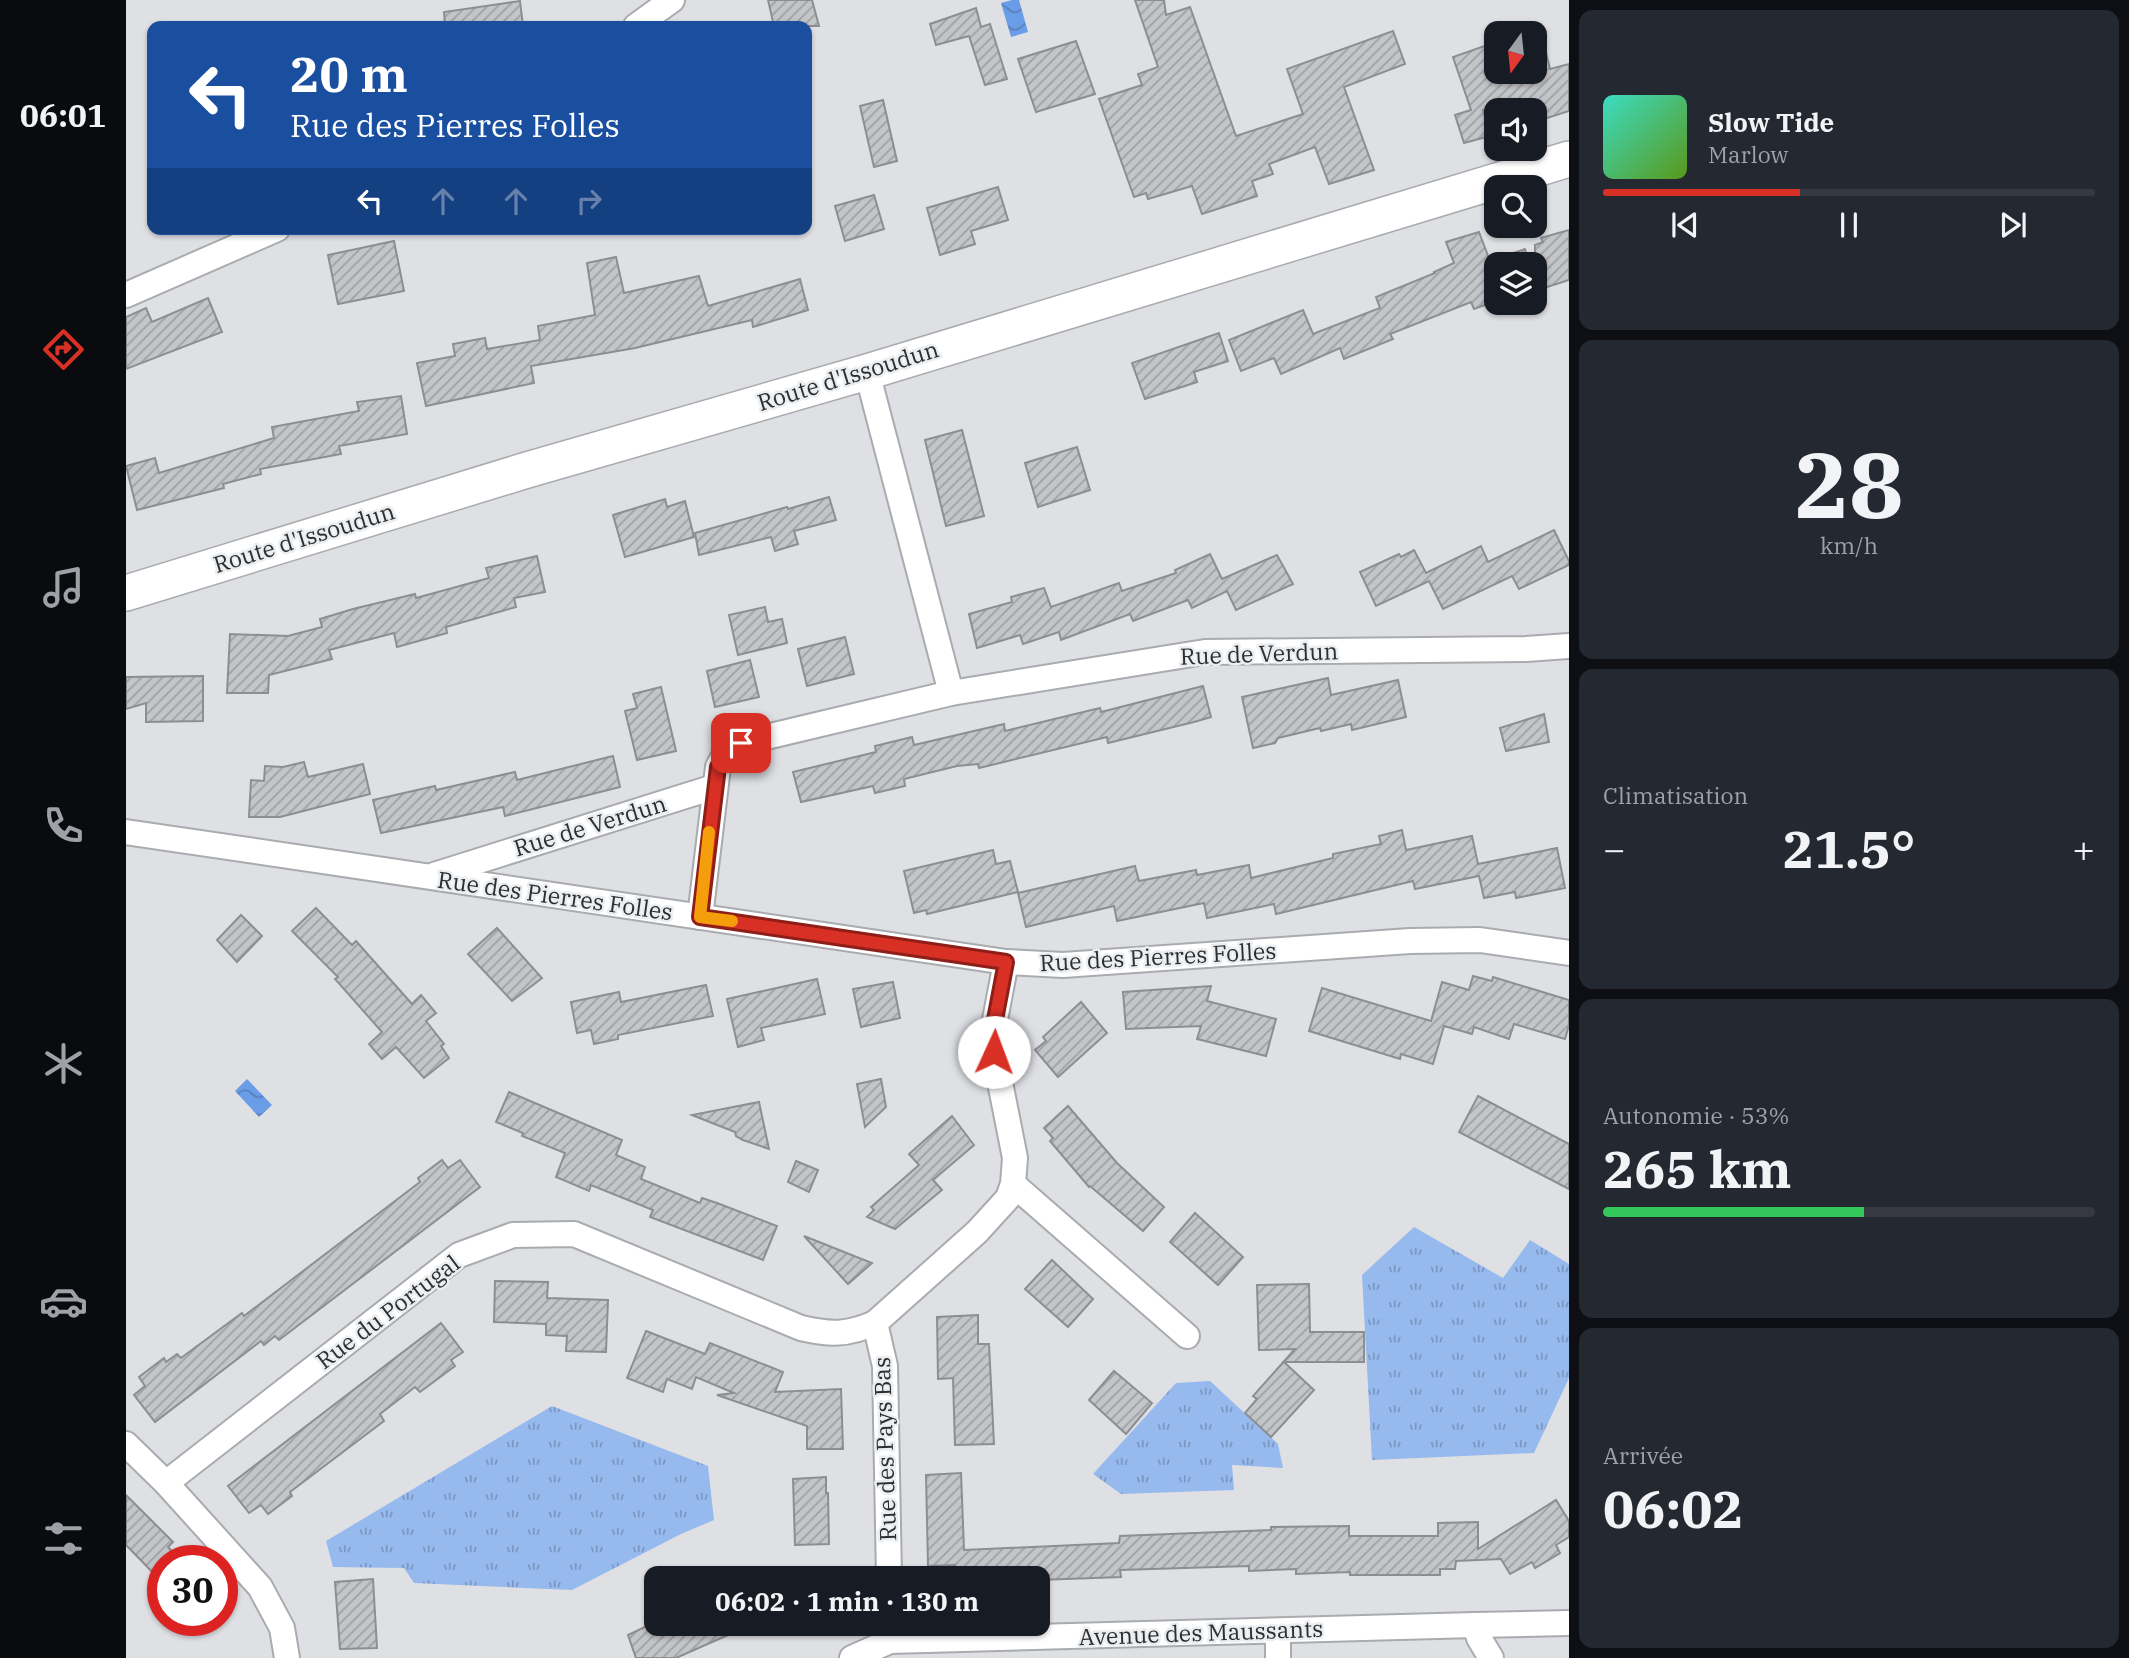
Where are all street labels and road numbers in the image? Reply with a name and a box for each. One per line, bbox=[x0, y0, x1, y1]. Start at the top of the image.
street label: Route d'Issoudun bbox=[753, 333, 942, 417]
street label: Route d'Issoudun bbox=[209, 495, 398, 579]
street label: Rue de Verdun bbox=[1179, 635, 1339, 671]
street label: Rue de Verdun bbox=[510, 788, 670, 863]
street label: Rue des Pierres Folles bbox=[436, 864, 675, 926]
street label: Rue des Pierres Folles bbox=[1039, 935, 1277, 977]
street label: Rue du Portugal bbox=[310, 1247, 465, 1375]
street label: Rue des Pays Bas bbox=[866, 1356, 902, 1542]
street label: Avenue des Maussants bbox=[1078, 1613, 1324, 1651]

